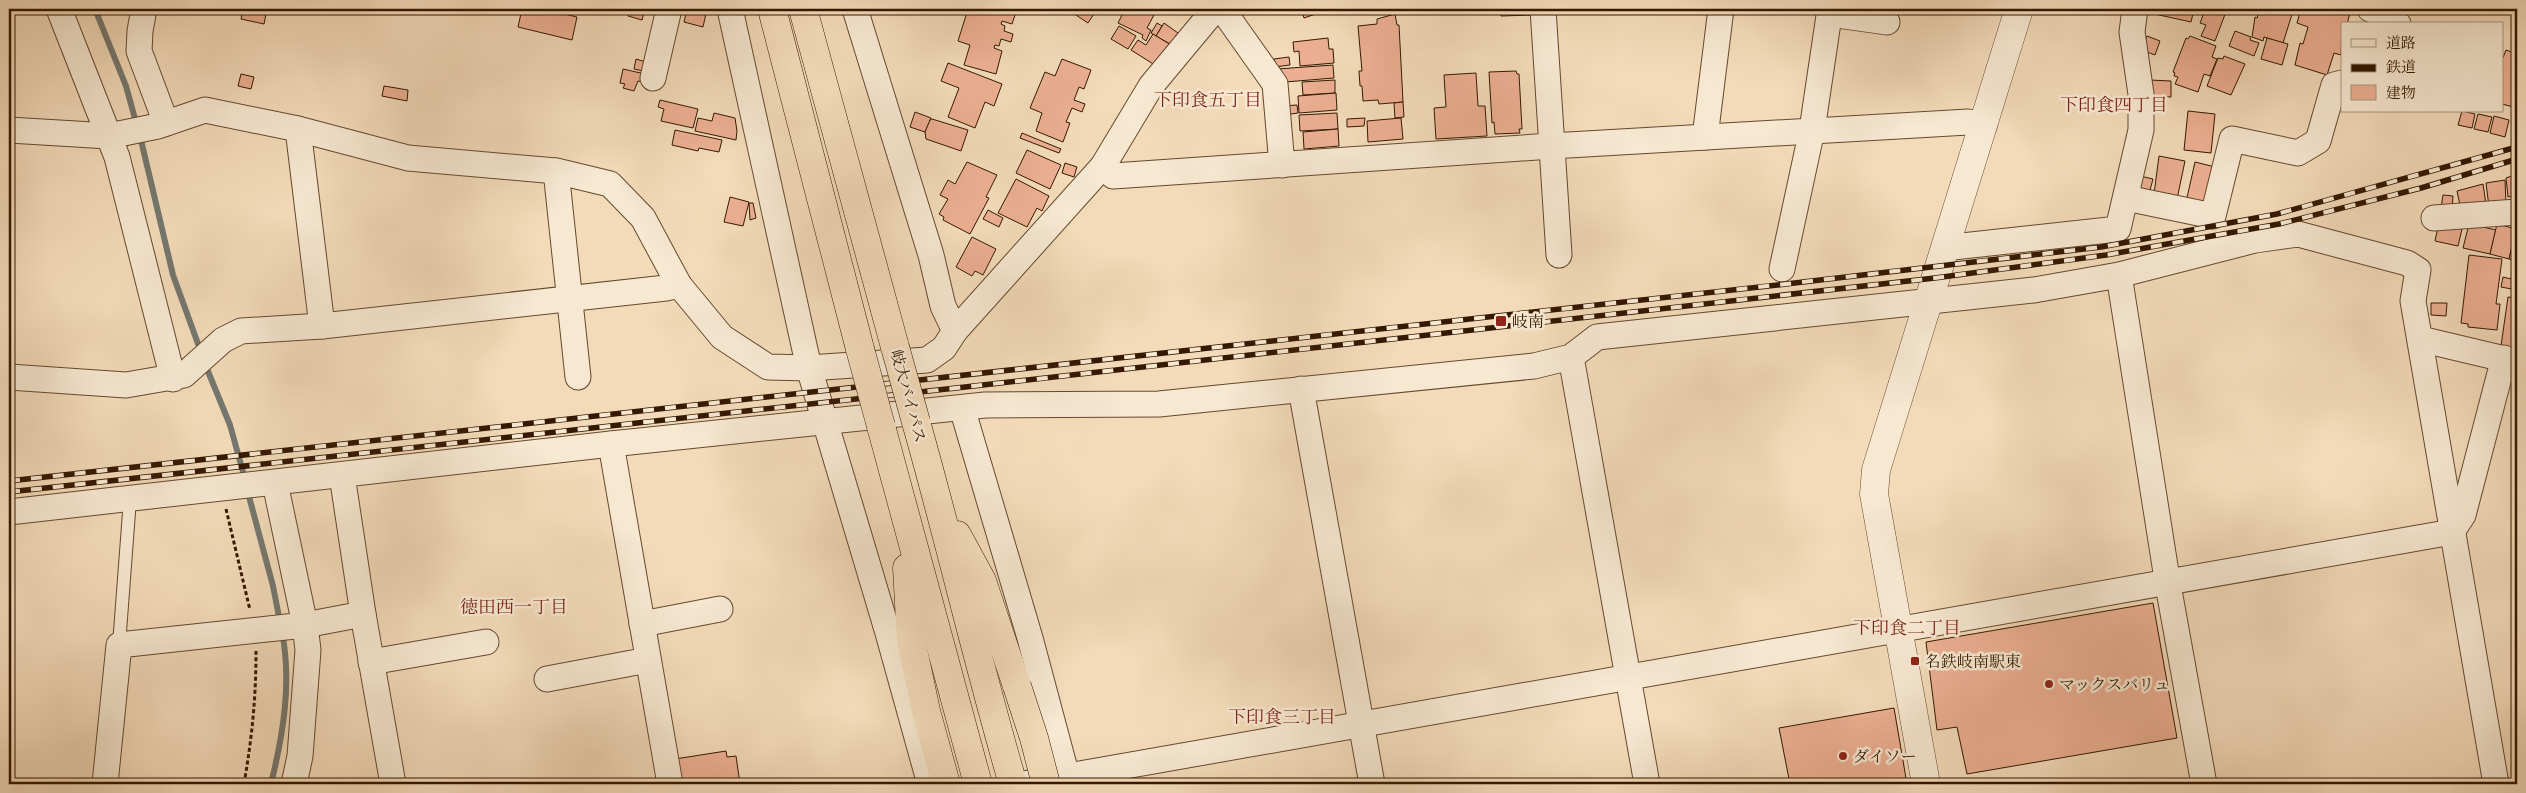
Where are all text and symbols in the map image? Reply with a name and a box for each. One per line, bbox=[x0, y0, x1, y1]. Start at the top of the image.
legend bbox=[2341, 22, 2504, 112]
text: 道路 bbox=[2386, 34, 2416, 52]
text: 鉄道 bbox=[2386, 58, 2416, 76]
text: 建物 bbox=[2386, 84, 2416, 102]
district label: 下印食五丁目 bbox=[1154, 90, 1262, 111]
district label: 下印食四丁目 bbox=[2060, 95, 2168, 116]
place label: 岐南 bbox=[1512, 312, 1544, 331]
marker: 岐南 bbox=[1494, 314, 1508, 328]
street label: 岐大バイパス bbox=[887, 347, 930, 445]
district label: 徳田西一丁目 bbox=[460, 597, 568, 618]
district label: 下印食二丁目 bbox=[1853, 618, 1961, 639]
place label: 名鉄岐南駅東 bbox=[1925, 652, 2021, 671]
marker: 名鉄岐南駅東 bbox=[1909, 655, 1921, 667]
place label: マックスバリュ bbox=[2059, 675, 2170, 694]
marker: マックスバリュ bbox=[2043, 678, 2055, 690]
district label: 下印食三丁目 bbox=[1228, 707, 1336, 728]
place label: ダイソー bbox=[1853, 747, 1917, 766]
marker: ダイソー bbox=[1837, 750, 1849, 762]

